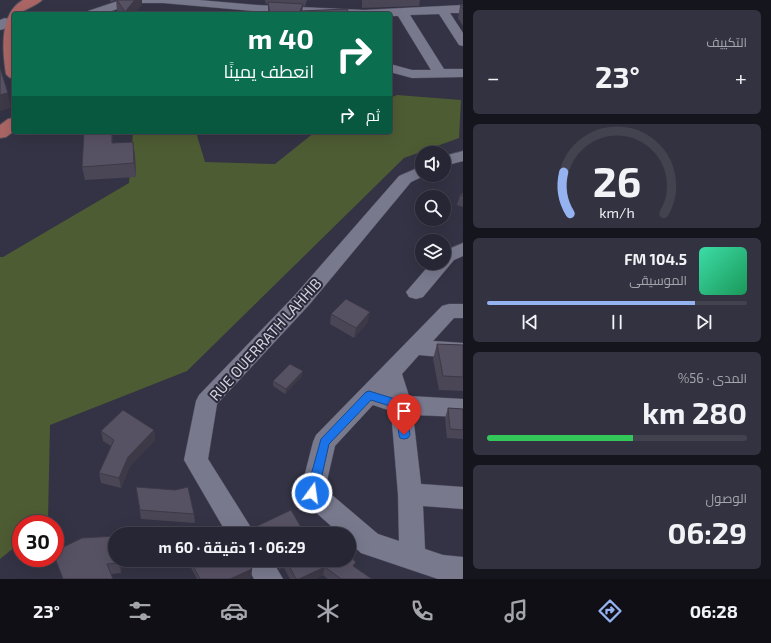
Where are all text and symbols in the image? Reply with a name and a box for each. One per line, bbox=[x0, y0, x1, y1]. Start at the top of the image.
text: 40 m bbox=[248, 21, 314, 55]
icon: right bbox=[328, 28, 380, 80]
text: التكييف bbox=[706, 34, 747, 50]
text: 23° bbox=[595, 58, 640, 94]
text: انعطف يمينًا bbox=[224, 60, 314, 82]
text: − bbox=[487, 64, 500, 90]
text: + bbox=[735, 64, 747, 90]
icon: right bbox=[336, 104, 358, 126]
text: ثم bbox=[366, 106, 380, 124]
map controls bbox=[415, 146, 451, 270]
button: sound bbox=[415, 146, 451, 182]
text: 26 bbox=[593, 155, 641, 205]
button: search bbox=[415, 190, 451, 226]
text: km/h bbox=[599, 203, 635, 220]
button: layers bbox=[415, 234, 451, 270]
text: 104.5 FM bbox=[624, 250, 687, 268]
text: الموسيقى bbox=[629, 272, 687, 288]
street label: RUE OUERRATH LAHHIB bbox=[205, 274, 325, 404]
icon: previous bbox=[519, 311, 541, 333]
icon: pause bbox=[606, 311, 628, 333]
icon: next bbox=[693, 311, 715, 333]
text: المدى · 56% bbox=[678, 370, 747, 386]
pin bbox=[387, 394, 421, 435]
text: 280 km bbox=[642, 394, 747, 430]
icon: arrive bbox=[393, 400, 415, 422]
position arrow bbox=[291, 472, 333, 514]
text: الوصول bbox=[706, 490, 747, 506]
text: 06:29 bbox=[668, 514, 747, 550]
speed limit sign: 30 bbox=[12, 515, 64, 567]
text: 06:29 · 1 دقيقة · 60 m bbox=[158, 538, 306, 556]
icon: filters bbox=[126, 597, 154, 625]
icon: car bbox=[220, 597, 248, 625]
icon: climate bbox=[314, 597, 342, 625]
icon: phone bbox=[408, 597, 436, 625]
icon: music bbox=[502, 597, 530, 625]
icon: directions bbox=[596, 597, 624, 625]
text: 23° bbox=[33, 600, 60, 622]
text: 06:28 bbox=[690, 600, 738, 622]

